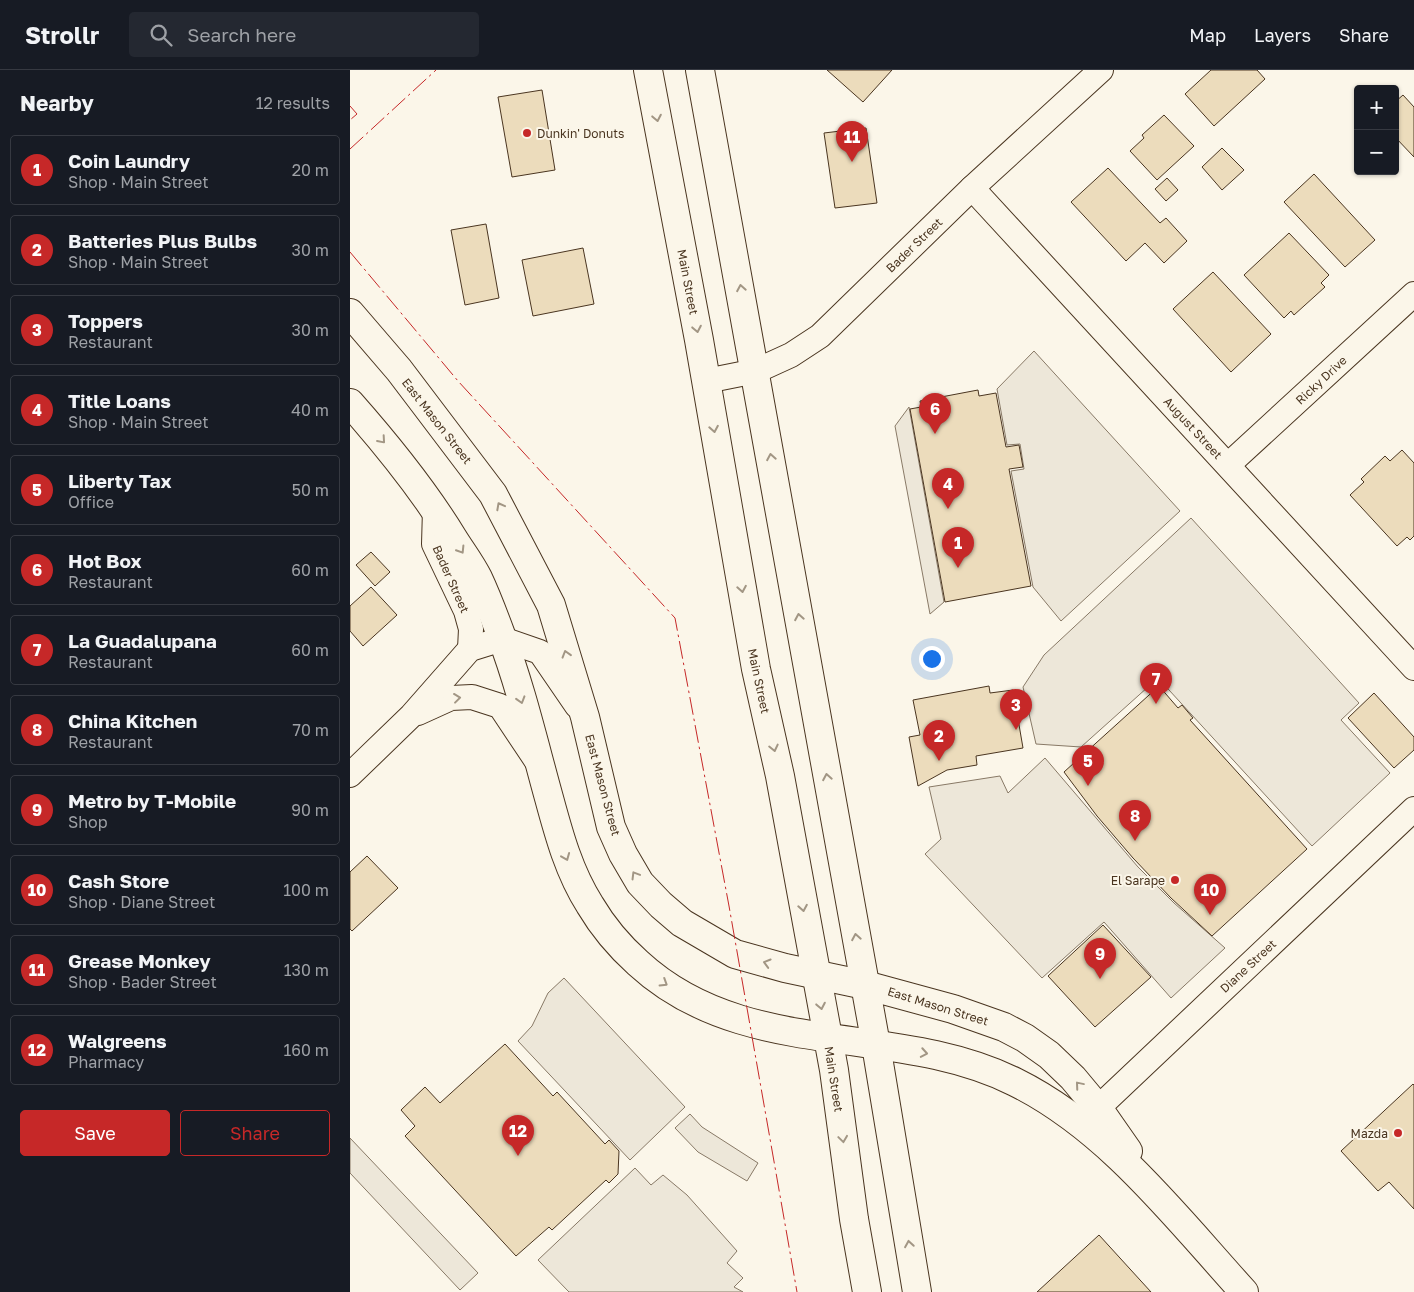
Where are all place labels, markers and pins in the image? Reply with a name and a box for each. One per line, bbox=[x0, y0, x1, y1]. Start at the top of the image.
pin: 11 bbox=[836, 121, 868, 162]
place label: Dunkin' Donuts bbox=[537, 126, 624, 141]
marker: Dunkin' Donuts bbox=[521, 127, 533, 139]
pin: 6 bbox=[919, 393, 951, 434]
pin: 4 bbox=[932, 468, 964, 509]
pin: 1 bbox=[942, 527, 974, 568]
pin: 7 bbox=[1140, 663, 1172, 704]
pin: 3 bbox=[1000, 689, 1032, 730]
pin: 2 bbox=[923, 720, 955, 761]
pin: 5 bbox=[1072, 745, 1104, 786]
pin: 8 bbox=[1119, 800, 1151, 841]
place label: El Sarape bbox=[1111, 873, 1165, 888]
marker: El Sarape bbox=[1169, 874, 1181, 886]
pin: 10 bbox=[1194, 874, 1226, 915]
pin: 9 bbox=[1084, 938, 1116, 979]
pin: 12 bbox=[502, 1115, 534, 1156]
place label: Mazda bbox=[1351, 1126, 1388, 1141]
marker: Mazda bbox=[1392, 1127, 1404, 1139]

